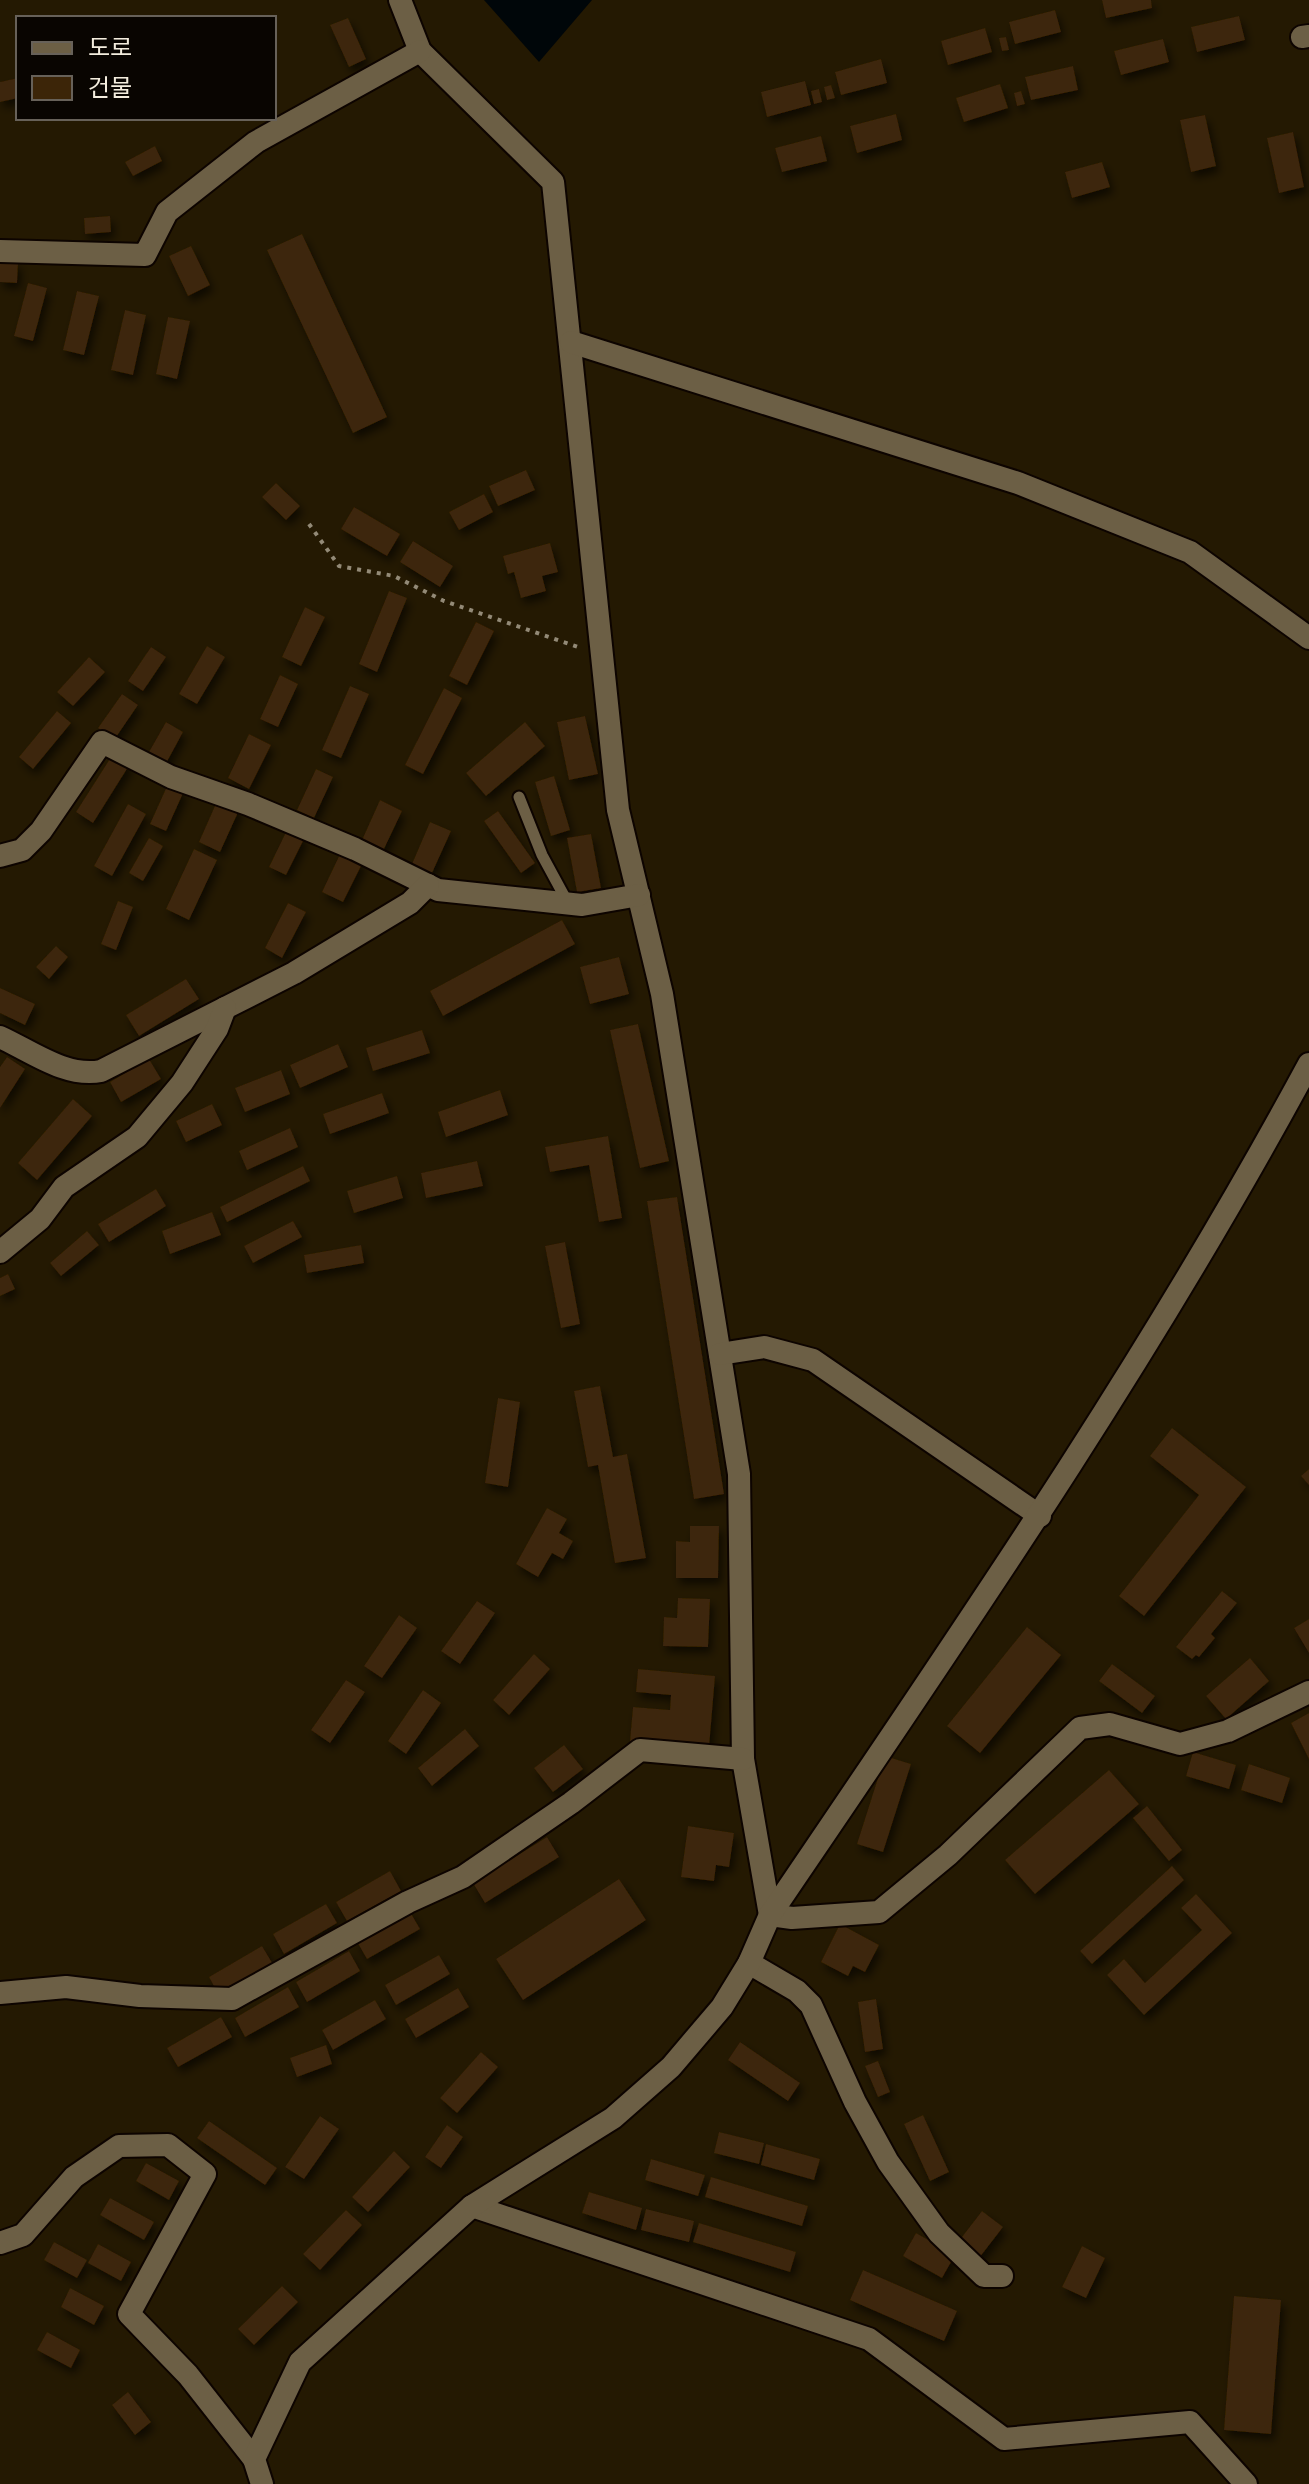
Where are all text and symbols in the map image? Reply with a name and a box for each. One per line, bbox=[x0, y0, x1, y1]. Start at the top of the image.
legend bbox=[16, 16, 276, 120]
text: 도로 bbox=[88, 34, 132, 63]
text: 건물 bbox=[88, 74, 132, 103]

